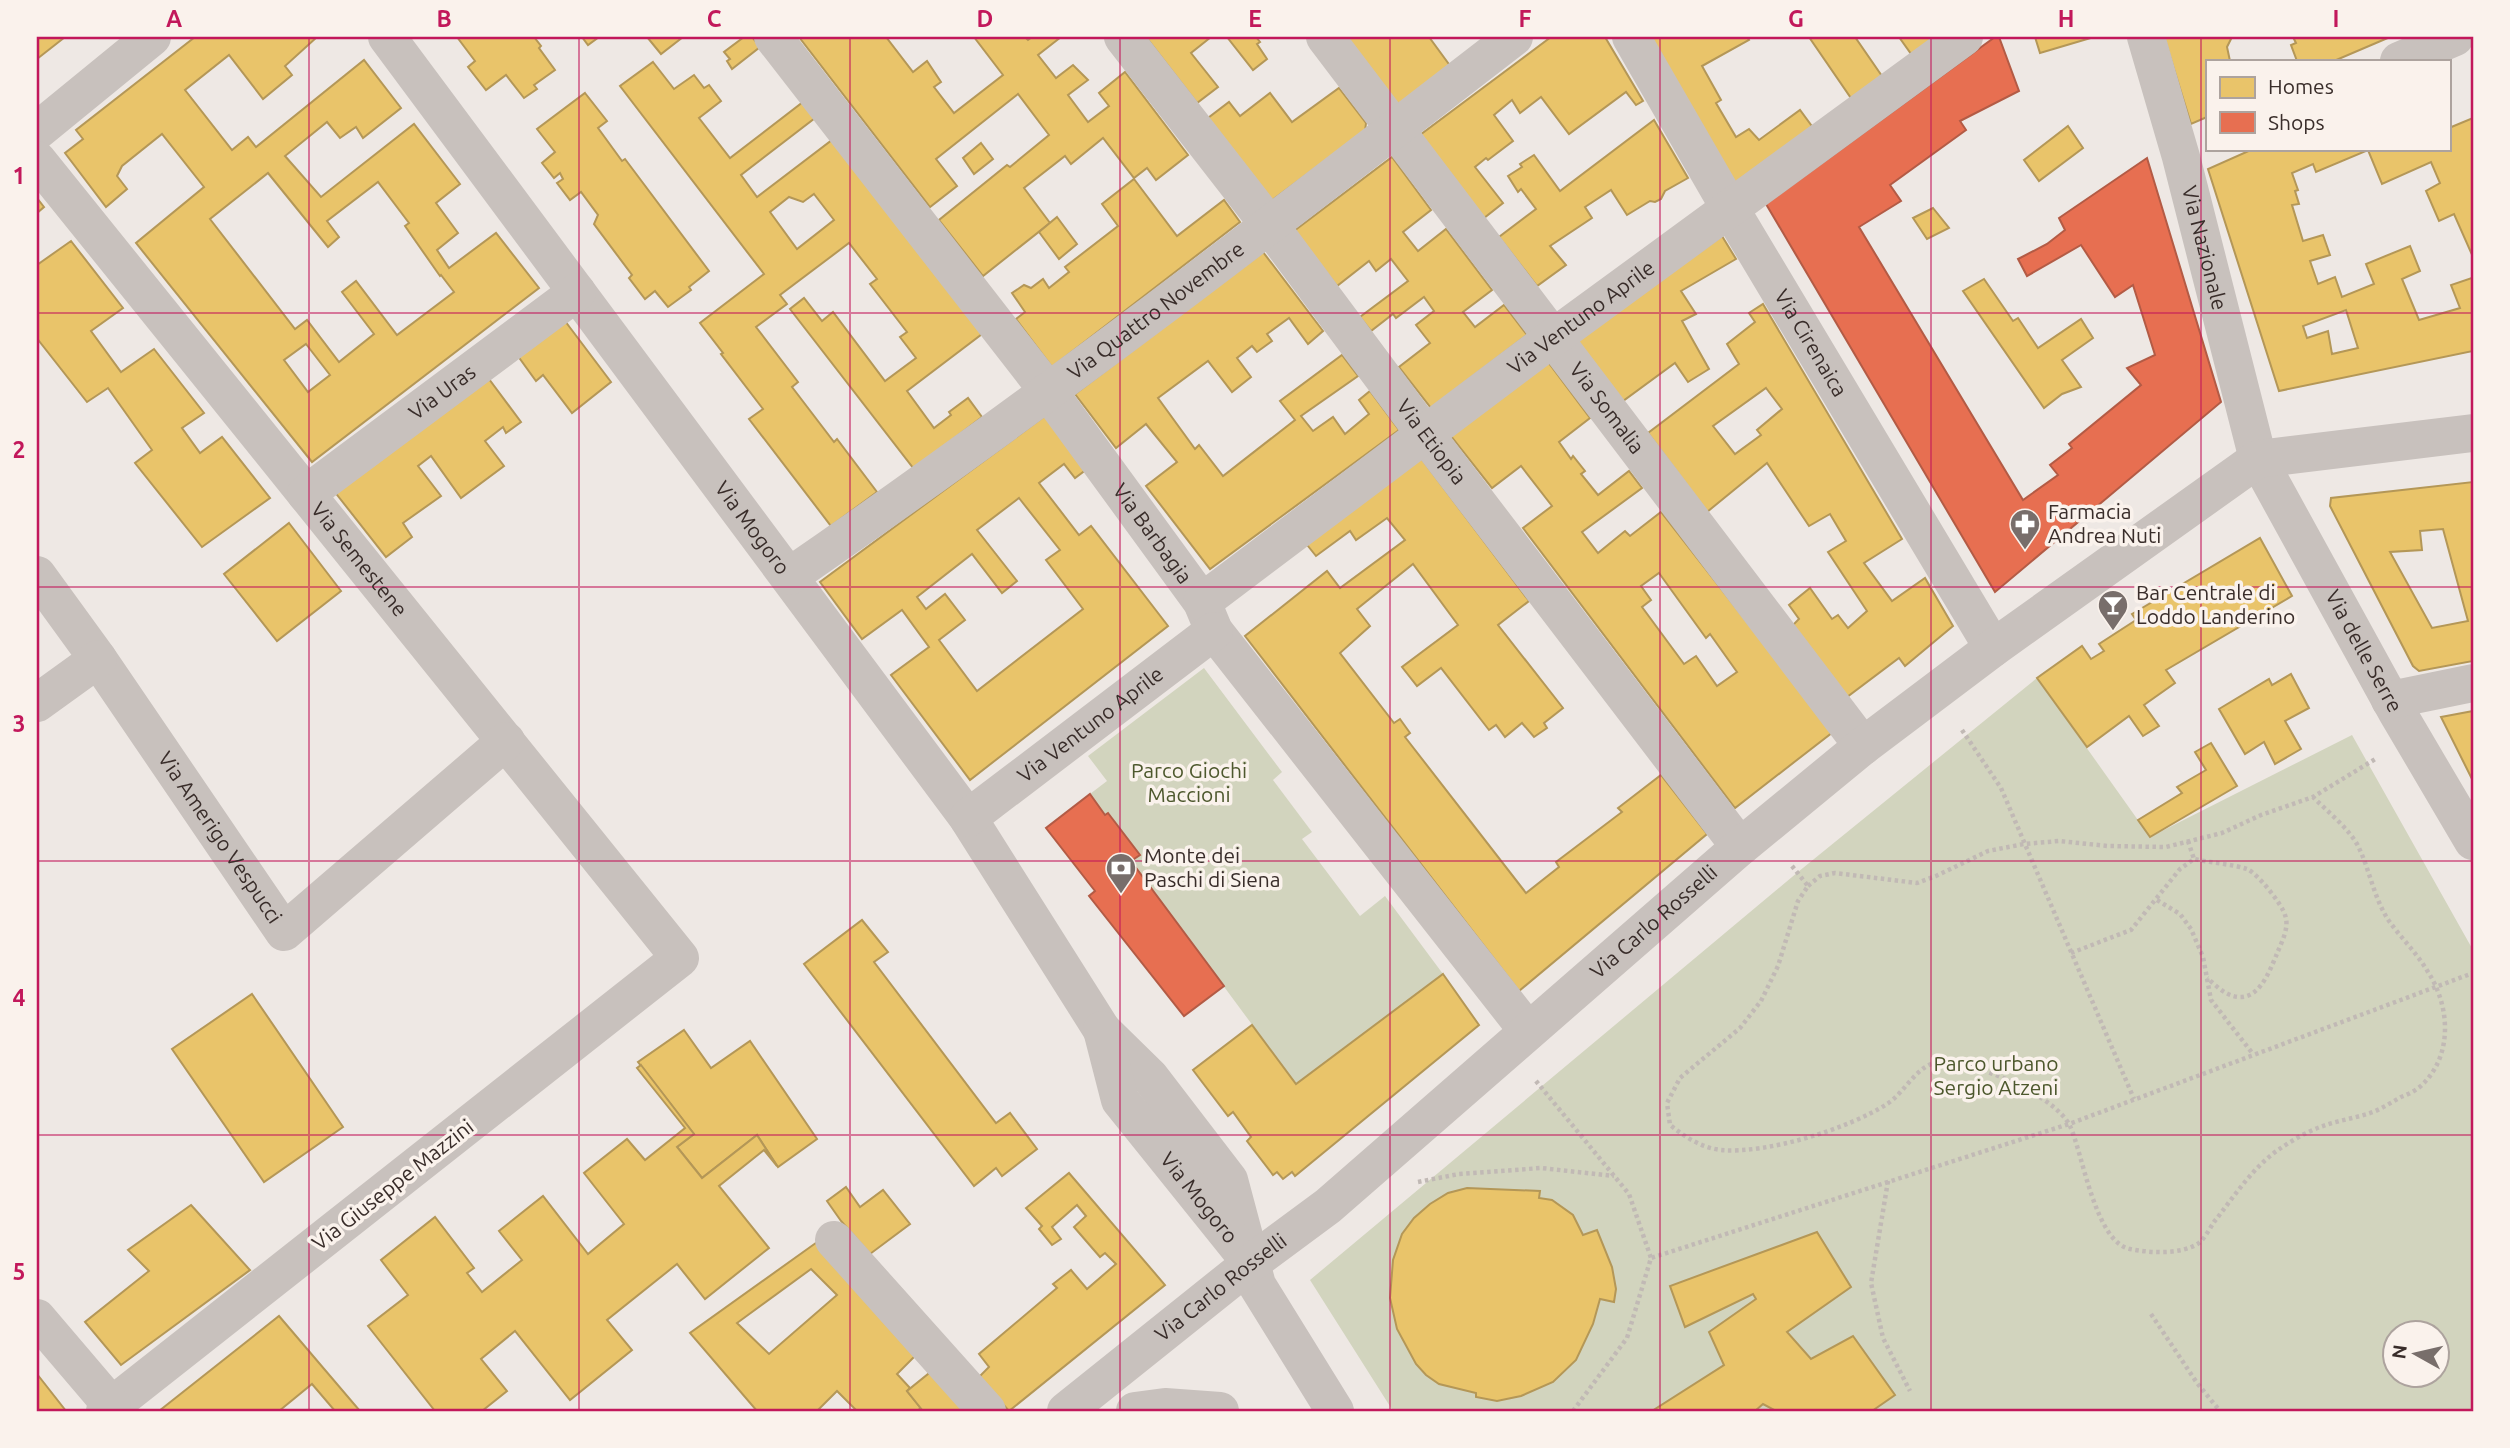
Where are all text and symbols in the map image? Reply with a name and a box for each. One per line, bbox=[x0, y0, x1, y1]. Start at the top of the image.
text: A bbox=[166, 6, 182, 31]
text: B bbox=[436, 6, 452, 31]
text: C bbox=[707, 6, 722, 31]
text: D bbox=[977, 6, 993, 31]
text: E bbox=[1248, 6, 1262, 31]
text: F bbox=[1519, 6, 1532, 31]
text: G bbox=[1788, 6, 1804, 31]
text: H bbox=[2058, 6, 2074, 31]
text: I bbox=[2333, 6, 2339, 31]
legend bbox=[2206, 60, 2450, 150]
text: Homes bbox=[2268, 74, 2334, 98]
text: Shops bbox=[2268, 110, 2325, 134]
text: 1 bbox=[13, 163, 25, 188]
street label: Via Nazionale bbox=[2178, 183, 2233, 313]
street label: Via Quattro Novembre bbox=[1062, 236, 1248, 384]
street label: Via Ventuno Aprile bbox=[1502, 255, 1659, 379]
street label: Via Cirenaica bbox=[1770, 285, 1853, 401]
street label: Via Somalia bbox=[1565, 357, 1650, 458]
street label: Via Uras bbox=[404, 359, 480, 424]
street label: Via Etiopia bbox=[1392, 394, 1472, 489]
text: 2 bbox=[13, 437, 25, 462]
street label: Via Mogoro bbox=[711, 476, 796, 579]
street label: Via Barbagia bbox=[1109, 478, 1197, 588]
street label: Via Semestene bbox=[307, 497, 413, 621]
place label: Farmacia Andrea Nuti bbox=[2048, 499, 2161, 547]
pharmacy icon: Farmacia Andrea Nuti bbox=[2008, 507, 2042, 551]
place label: Bar Centrale di Loddo Landerino bbox=[2136, 580, 2295, 628]
street label: Via delle Serre bbox=[2321, 585, 2408, 716]
bar icon: Bar Centrale di Loddo Landerino bbox=[2096, 588, 2130, 632]
street label: Via Ventuno Aprile bbox=[1013, 661, 1167, 787]
text: 3 bbox=[13, 711, 25, 736]
street label: Via Amerigo Vespucci bbox=[154, 747, 287, 928]
park label: Parco Giochi Maccioni bbox=[1131, 758, 1247, 806]
place label: Monte dei Paschi di Siena bbox=[1144, 843, 1281, 891]
bank icon: Monte dei Paschi di Siena bbox=[1104, 851, 1138, 895]
street label: Via Carlo Rosselli bbox=[1585, 860, 1722, 983]
text: 4 bbox=[13, 985, 26, 1010]
park label: Parco urbano Sergio Atzeni bbox=[1933, 1051, 2059, 1099]
street label: Via Giuseppe Mazzini bbox=[307, 1114, 478, 1255]
street label: Via Mogoro bbox=[1156, 1147, 1243, 1248]
street label: Via Carlo Rosselli bbox=[1150, 1228, 1291, 1346]
text: 5 bbox=[13, 1259, 25, 1284]
north arrow bbox=[2380, 1318, 2450, 1388]
text: N bbox=[2387, 1343, 2411, 1360]

